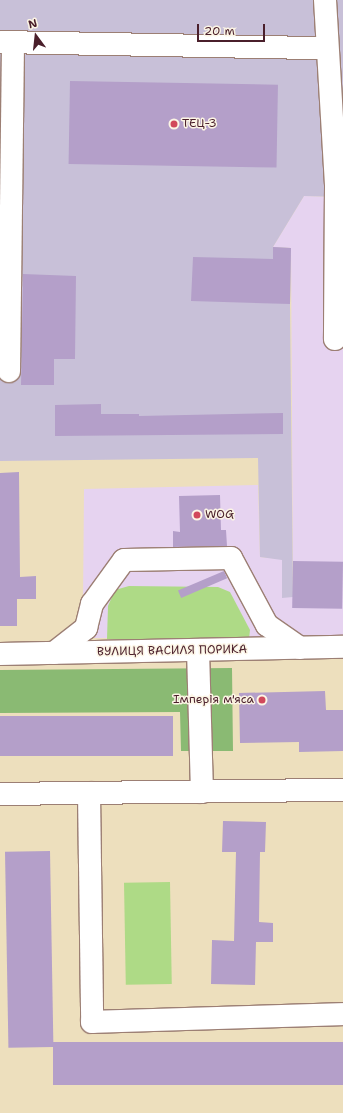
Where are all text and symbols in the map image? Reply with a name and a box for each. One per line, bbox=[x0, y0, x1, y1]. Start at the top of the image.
north arrow bbox=[16, 16, 56, 56]
text: N bbox=[27, 16, 39, 32]
scale bar bbox=[199, 16, 267, 42]
text: 20 m bbox=[204, 23, 235, 39]
place label: ТЕЦ-3 bbox=[182, 117, 217, 131]
marker: ТЕЦ-3 bbox=[169, 119, 179, 129]
place label: WOG bbox=[205, 508, 234, 522]
marker: WOG bbox=[192, 510, 202, 520]
street label: ВУЛИЦЯ ВАСИЛЯ ПОРИКА bbox=[97, 642, 247, 660]
place label: Імперія м'яса bbox=[173, 693, 254, 707]
marker: Імперія м'яса bbox=[257, 695, 267, 705]

